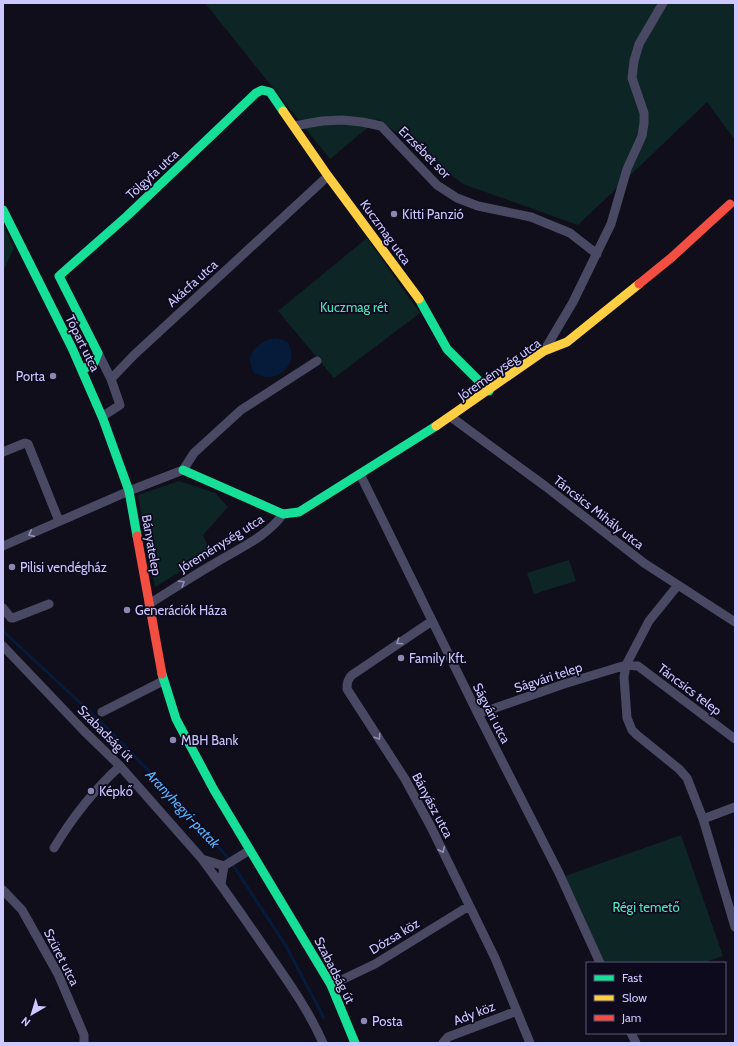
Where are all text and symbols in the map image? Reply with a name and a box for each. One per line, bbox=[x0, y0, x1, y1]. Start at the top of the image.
street label: Erzsébet sor bbox=[396, 123, 455, 182]
street label: Tölgyfa utca bbox=[122, 145, 182, 202]
street label: Kuczmag utca bbox=[357, 196, 415, 268]
place label: Kitti Panzió bbox=[402, 206, 464, 222]
marker: Kitti Panzió bbox=[389, 209, 399, 219]
street label: Akácfa utca bbox=[163, 256, 221, 310]
park label: Kuczmag rét bbox=[320, 299, 389, 315]
street label: Tópart utca bbox=[62, 312, 104, 375]
street label: Jóreménység utca bbox=[454, 334, 544, 404]
place label: Porta bbox=[16, 368, 46, 384]
marker: Porta bbox=[48, 371, 58, 381]
street label: Táncsics Mihály utca bbox=[551, 472, 648, 553]
street label: Jóreménység utca bbox=[175, 510, 267, 576]
street label: Bányatelep bbox=[139, 513, 165, 577]
one-way arrow bbox=[28, 529, 35, 537]
place label: Pilisi vendégház bbox=[20, 559, 107, 575]
marker: Pilisi vendégház bbox=[7, 562, 17, 572]
one-way arrow bbox=[178, 580, 185, 588]
place label: Generációk Háza bbox=[135, 602, 227, 618]
marker: Generációk Háza bbox=[122, 605, 132, 615]
one-way arrow bbox=[397, 637, 404, 644]
place label: Family Kft. bbox=[409, 650, 467, 666]
marker: Family Kft. bbox=[396, 653, 406, 663]
street label: Ságvári telep bbox=[512, 658, 584, 696]
street label: Táncsics telep bbox=[655, 660, 725, 718]
street label: Ságvári utca bbox=[470, 680, 514, 747]
street label: Szabadság út bbox=[75, 702, 138, 765]
place label: MBH Bank bbox=[181, 732, 239, 748]
one-way arrow bbox=[373, 732, 380, 739]
marker: MBH Bank bbox=[168, 735, 178, 745]
water label: Aranyhegyi-patak bbox=[141, 765, 225, 853]
street label: Bányász utca bbox=[409, 770, 457, 841]
place label: Képkő bbox=[99, 783, 133, 799]
marker: Képkő bbox=[86, 786, 96, 796]
one-way arrow bbox=[437, 845, 445, 853]
park label: Régi temető bbox=[612, 899, 680, 915]
street label: Dózsa köz bbox=[366, 915, 422, 957]
street label: Szüret utca bbox=[41, 926, 83, 989]
street label: Szabadság út bbox=[311, 934, 359, 1007]
legend bbox=[586, 962, 726, 1034]
text: Fast bbox=[622, 970, 642, 985]
text: Slow bbox=[622, 990, 647, 1005]
north arrow bbox=[12, 994, 52, 1034]
street label: Ady köz bbox=[451, 998, 497, 1028]
text: Jam bbox=[621, 1010, 641, 1025]
place label: Posta bbox=[372, 1013, 403, 1029]
text: N bbox=[18, 1014, 33, 1030]
marker: Posta bbox=[359, 1016, 369, 1026]

